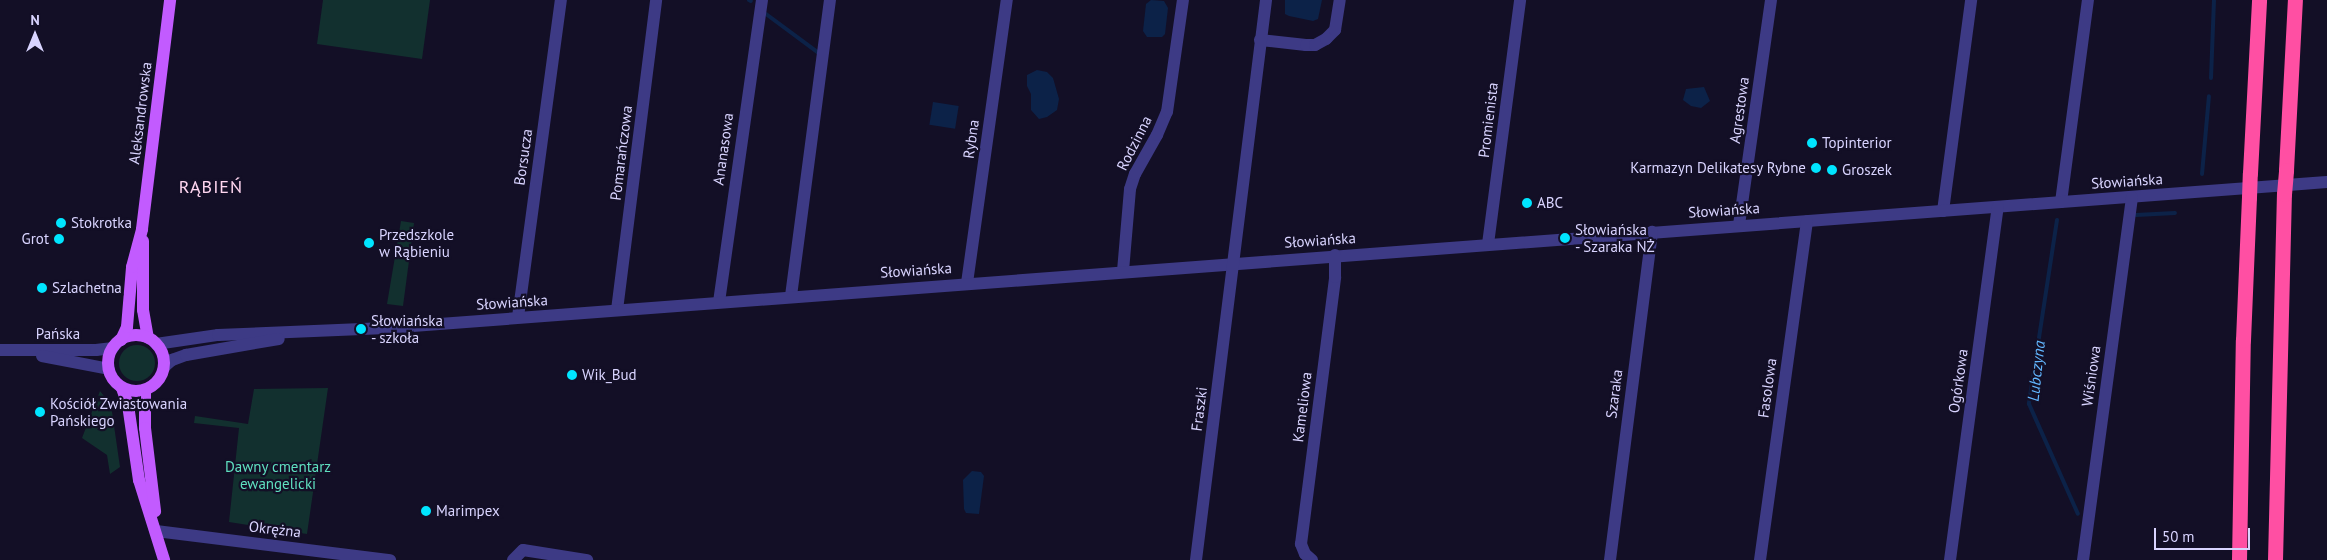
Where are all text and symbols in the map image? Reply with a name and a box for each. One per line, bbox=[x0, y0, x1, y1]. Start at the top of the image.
north arrow bbox=[10, 10, 60, 60]
text: N bbox=[30, 11, 40, 29]
street label: Aleksandrowska bbox=[125, 61, 155, 165]
street label: Agrestowa bbox=[1725, 76, 1753, 144]
street label: Promienista bbox=[1474, 81, 1502, 159]
street label: Pomarańczowa bbox=[606, 104, 636, 202]
street label: Ananasowa bbox=[709, 112, 737, 186]
street label: Rodzinna bbox=[1113, 113, 1155, 173]
street label: Rybna bbox=[959, 118, 983, 160]
street label: Borsucza bbox=[510, 128, 536, 186]
place label: Topinterior bbox=[1822, 134, 1892, 152]
marker: Topinterior bbox=[1806, 137, 1818, 149]
place label: Karmazyn Delikatesy Rybne bbox=[1630, 159, 1806, 177]
place label: Groszek bbox=[1842, 161, 1892, 179]
marker: Karmazyn Delikatesy Rybne bbox=[1810, 162, 1822, 174]
marker: Groszek bbox=[1826, 164, 1838, 176]
street label: Słowiańska bbox=[2091, 170, 2163, 192]
district label: RĄBIEŃ bbox=[178, 176, 244, 198]
place label: ABC bbox=[1537, 194, 1563, 212]
marker: ABC bbox=[1521, 197, 1533, 209]
street label: Słowiańska bbox=[1688, 199, 1760, 221]
place label: Stokrotka bbox=[71, 214, 132, 232]
marker: Stokrotka bbox=[55, 217, 67, 229]
place label: Słowiańska - Szaraka NŻ bbox=[1575, 220, 1656, 255]
place label: Przedszkole w Rąbieniu bbox=[379, 225, 454, 260]
street label: Słowiańska bbox=[1284, 229, 1356, 251]
place label: Grot bbox=[22, 230, 49, 248]
marker: Słowiańska - Szaraka NŻ bbox=[1559, 232, 1571, 244]
marker: Grot bbox=[53, 233, 65, 245]
marker: Przedszkole w Rąbieniu bbox=[363, 237, 375, 249]
street label: Słowiańska bbox=[880, 259, 952, 281]
place label: Szlachetna bbox=[52, 279, 122, 297]
marker: Szlachetna bbox=[36, 282, 48, 294]
street label: Słowiańska bbox=[476, 291, 548, 313]
place label: Słowiańska - szkoła bbox=[371, 311, 443, 346]
marker: Słowiańska - szkoła bbox=[355, 323, 367, 335]
street label: Pańska bbox=[36, 325, 80, 343]
water label: Lubczyna bbox=[2023, 340, 2049, 402]
street label: Wiśniowa bbox=[2078, 344, 2104, 408]
street label: Ogórkowa bbox=[1945, 348, 1971, 414]
street label: Fasolowa bbox=[1754, 357, 1780, 419]
place label: Wik_Bud bbox=[582, 366, 637, 384]
street label: Szaraka bbox=[1602, 368, 1626, 420]
marker: Wik_Bud bbox=[566, 369, 578, 381]
street label: Kameliowa bbox=[1289, 371, 1315, 443]
street label: Fraszki bbox=[1187, 386, 1211, 432]
place label: Kościół Zwiastowania Pańskiego bbox=[50, 394, 187, 429]
marker: Kościół Zwiastowania Pańskiego bbox=[34, 406, 46, 418]
park label: Dawny cmentarz ewangelicki bbox=[225, 457, 331, 492]
place label: Marimpex bbox=[436, 502, 500, 520]
marker: Marimpex bbox=[420, 505, 432, 517]
street label: Okrężna bbox=[248, 517, 302, 541]
scale bar bbox=[2157, 518, 2253, 550]
text: 50 m bbox=[2162, 527, 2195, 546]

